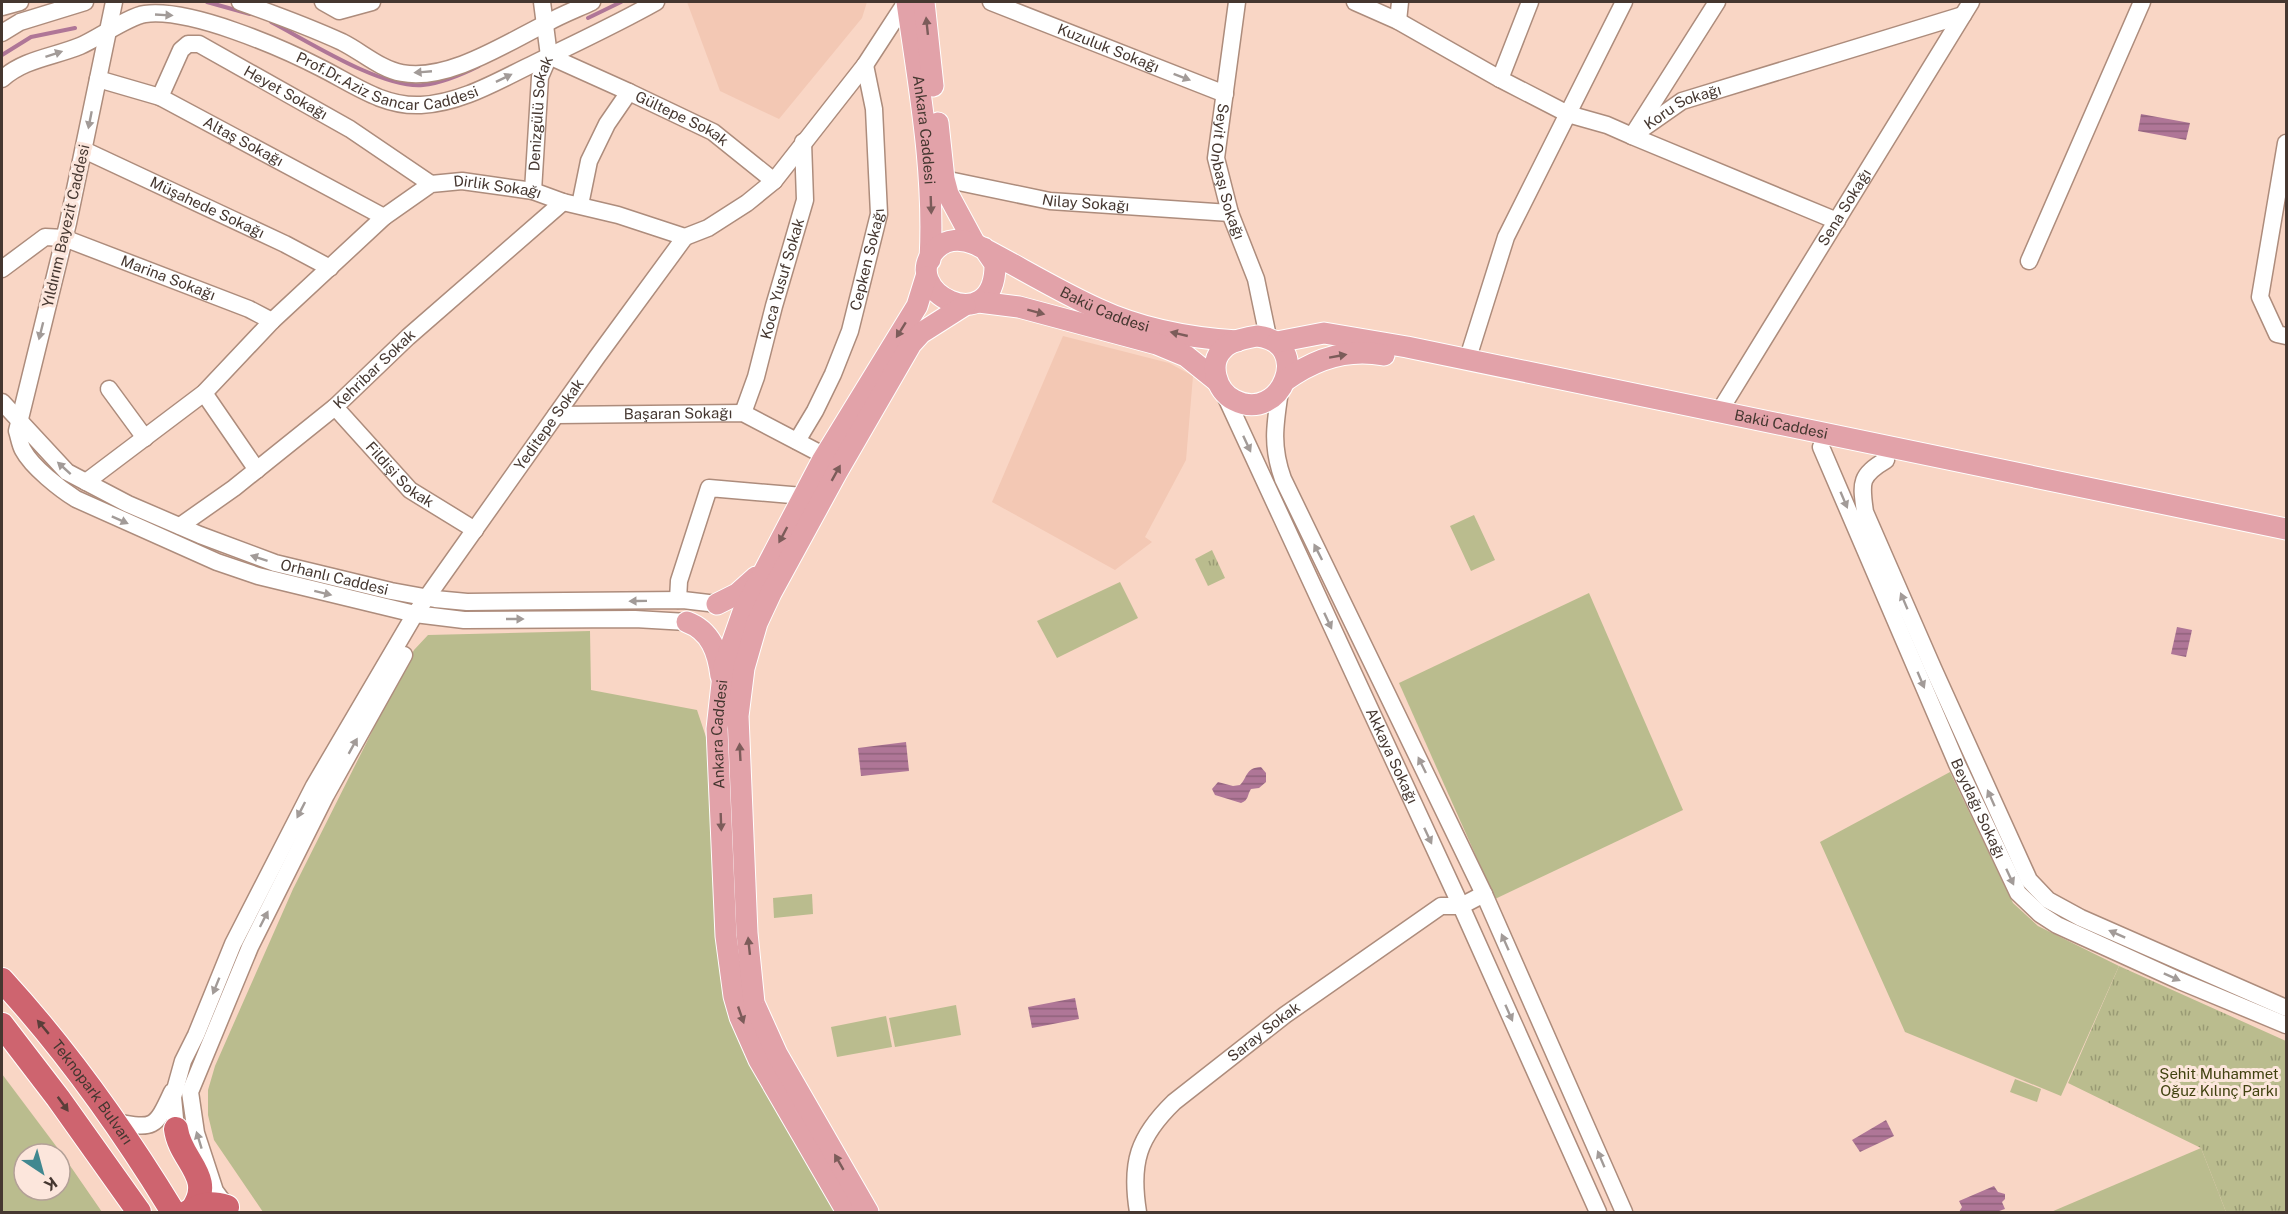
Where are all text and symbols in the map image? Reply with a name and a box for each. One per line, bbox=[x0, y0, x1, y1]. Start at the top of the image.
one-way arrow bbox=[155, 10, 174, 19]
one-way arrow bbox=[922, 16, 932, 35]
street label: Kuzuluk Sokağı bbox=[1055, 20, 1162, 75]
street label: Prof.Dr.Aziz Sancar Caddesi bbox=[294, 48, 481, 113]
one-way arrow bbox=[45, 49, 63, 58]
street label: Denizgülü Sokak bbox=[525, 53, 556, 172]
street label: Heyet Sokağı bbox=[241, 62, 331, 123]
one-way arrow bbox=[413, 67, 432, 77]
one-way arrow bbox=[1174, 72, 1192, 82]
one-way arrow bbox=[495, 73, 512, 82]
street label: Ankara Caddesi bbox=[910, 74, 939, 185]
street label: Koru Sokağı bbox=[1641, 81, 1723, 133]
street label: Gültepe Sokak bbox=[633, 87, 732, 149]
street label: Seyit Onbaşı Sokağı bbox=[1208, 102, 1248, 242]
one-way arrow bbox=[85, 111, 94, 130]
street label: Altaş Sokağı bbox=[201, 113, 286, 169]
street label: Yıldırım Bayezit Caddesi bbox=[38, 143, 93, 309]
street label: Sena Sokağı bbox=[1814, 166, 1874, 249]
street label: Dirlik Sokağı bbox=[453, 172, 544, 201]
street label: Müşahede Sokağı bbox=[148, 173, 267, 241]
street label: Nilay Sokağı bbox=[1041, 191, 1130, 214]
one-way arrow bbox=[926, 196, 935, 215]
street label: Cepken Sokağı bbox=[846, 208, 887, 312]
street label: Koca Yusuf Sokak bbox=[757, 216, 807, 341]
street label: Marina Sokağı bbox=[118, 252, 218, 303]
street label: Bakü Caddesi bbox=[1057, 283, 1151, 335]
one-way arrow bbox=[1027, 307, 1045, 317]
one-way arrow bbox=[36, 322, 46, 340]
one-way arrow bbox=[896, 322, 907, 338]
street label: Kehribar Sokak bbox=[330, 326, 418, 412]
one-way arrow bbox=[1170, 328, 1188, 338]
one-way arrow bbox=[1329, 351, 1348, 360]
street label: Yeditepe Sokak bbox=[511, 375, 587, 473]
street label: Başaran Sokağı bbox=[624, 404, 732, 422]
street label: Bakü Caddesi bbox=[1733, 406, 1829, 442]
one-way arrow bbox=[1242, 435, 1251, 452]
street label: Fildişi Sokak bbox=[363, 438, 437, 511]
one-way arrow bbox=[57, 462, 72, 475]
one-way arrow bbox=[831, 465, 841, 482]
one-way arrow bbox=[1839, 492, 1849, 510]
one-way arrow bbox=[112, 515, 129, 524]
one-way arrow bbox=[778, 527, 788, 544]
one-way arrow bbox=[1314, 544, 1323, 561]
one-way arrow bbox=[250, 553, 268, 563]
street label: Orhanlı Caddesi bbox=[279, 556, 390, 598]
one-way arrow bbox=[314, 588, 332, 598]
one-way arrow bbox=[1899, 592, 1908, 609]
one-way arrow bbox=[629, 596, 648, 605]
one-way arrow bbox=[1324, 612, 1333, 629]
one-way arrow bbox=[506, 614, 525, 624]
one-way arrow bbox=[1916, 671, 1926, 689]
street label: Ankara Caddesi bbox=[708, 679, 730, 789]
street label: Akkaya Sokağı bbox=[1363, 705, 1421, 806]
one-way arrow bbox=[348, 737, 358, 754]
one-way arrow bbox=[735, 742, 744, 761]
street label: Beydağı Sokağı bbox=[1948, 756, 2009, 861]
one-way arrow bbox=[1418, 757, 1427, 774]
one-way arrow bbox=[1986, 789, 1996, 807]
one-way arrow bbox=[297, 802, 306, 819]
one-way arrow bbox=[717, 812, 726, 831]
one-way arrow bbox=[1424, 827, 1433, 844]
one-way arrow bbox=[2005, 868, 2014, 885]
one-way arrow bbox=[258, 910, 268, 928]
one-way arrow bbox=[2108, 929, 2126, 939]
one-way arrow bbox=[1501, 933, 1510, 950]
one-way arrow bbox=[744, 937, 753, 956]
one-way arrow bbox=[2163, 972, 2181, 982]
one-way arrow bbox=[211, 977, 221, 995]
street label: Saray Sokak bbox=[1224, 998, 1303, 1065]
one-way arrow bbox=[1505, 1004, 1515, 1022]
one-way arrow bbox=[736, 1006, 746, 1024]
one-way arrow bbox=[37, 1020, 50, 1035]
street label: Teknopark Bulvarı bbox=[49, 1036, 136, 1147]
park label: Şehit Muhammet Oğuz Kılınç Parkı bbox=[2159, 1065, 2279, 1099]
one-way arrow bbox=[57, 1096, 69, 1112]
one-way arrow bbox=[194, 1131, 203, 1149]
north arrow bbox=[12, 1142, 72, 1202]
one-way arrow bbox=[1596, 1150, 1605, 1167]
one-way arrow bbox=[834, 1153, 844, 1170]
text: K bbox=[40, 1173, 61, 1195]

